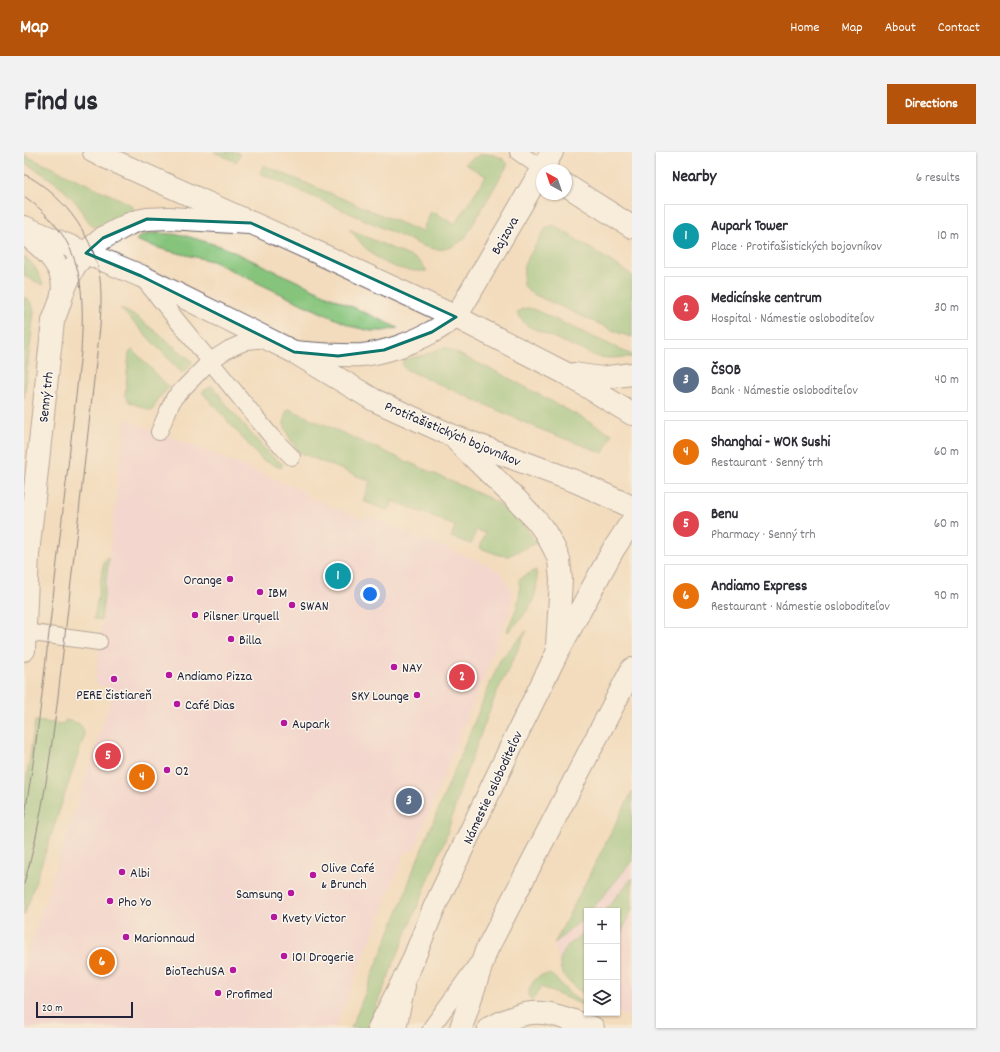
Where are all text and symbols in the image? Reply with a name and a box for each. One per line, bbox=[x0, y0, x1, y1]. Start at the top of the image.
text: Map bbox=[20, 15, 49, 42]
text: Home bbox=[790, 18, 819, 38]
text: Map bbox=[841, 18, 863, 38]
text: About bbox=[885, 18, 916, 38]
text: Contact bbox=[938, 18, 980, 38]
text: Find us bbox=[24, 84, 98, 124]
button: Directions bbox=[887, 84, 976, 124]
north arrow bbox=[536, 164, 572, 200]
text: Nearby bbox=[672, 166, 716, 190]
text: 6 results bbox=[916, 169, 960, 188]
street label: Bajzova bbox=[487, 213, 525, 259]
text: Aupark Tower bbox=[711, 216, 788, 238]
text: 1 bbox=[685, 227, 687, 246]
text: 10 m bbox=[937, 227, 959, 246]
text: Place · Protifašistických bojovníkov bbox=[711, 238, 882, 257]
text: Medicínske centrum bbox=[711, 288, 822, 310]
text: 2 bbox=[683, 299, 689, 318]
text: 30 m bbox=[934, 299, 959, 318]
text: Hospital · Námestie osloboditeľov bbox=[711, 310, 875, 329]
text: ČSOB bbox=[711, 360, 741, 382]
street label: Senný trh bbox=[34, 371, 60, 424]
text: 3 bbox=[683, 371, 689, 390]
text: 40 m bbox=[935, 371, 959, 390]
text: Bank · Námestie osloboditeľov bbox=[711, 382, 858, 401]
street label: Protifašistických bojovníkov bbox=[381, 397, 524, 473]
text: Shanghai - WOK Sushi bbox=[711, 432, 830, 454]
text: 4 bbox=[683, 443, 689, 462]
text: 60 m bbox=[934, 443, 959, 462]
text: Restaurant · Senný trh bbox=[711, 454, 823, 473]
text: Benu bbox=[711, 504, 738, 526]
text: 5 bbox=[683, 515, 689, 534]
text: 60 m bbox=[934, 515, 959, 534]
text: Pharmacy · Senný trh bbox=[711, 526, 816, 545]
pin: 1 bbox=[325, 561, 351, 591]
place label: Orange bbox=[183, 571, 222, 591]
marker: Orange bbox=[225, 574, 235, 584]
text: Andiamo Express bbox=[711, 576, 807, 598]
place label: IBM bbox=[268, 584, 287, 604]
your location bbox=[360, 584, 380, 604]
marker: IBM bbox=[255, 587, 265, 597]
text: 6 bbox=[683, 587, 689, 606]
text: 90 m bbox=[934, 587, 959, 606]
place label: SWAN bbox=[300, 597, 329, 617]
text: Restaurant · Námestie osloboditeľov bbox=[711, 598, 890, 617]
marker: SWAN bbox=[287, 600, 297, 610]
place label: Pilsner Urquell bbox=[203, 607, 280, 627]
marker: Pilsner Urquell bbox=[190, 610, 200, 620]
place label: Billa bbox=[239, 631, 262, 651]
marker: Billa bbox=[226, 634, 236, 644]
place label: NAY bbox=[402, 659, 423, 679]
marker: NAY bbox=[389, 662, 399, 672]
pin: 2 bbox=[449, 662, 475, 692]
place label: Andiamo Pizza bbox=[177, 667, 252, 687]
marker: Andiamo Pizza bbox=[164, 670, 174, 680]
marker: PERE čistiareň bbox=[109, 674, 119, 684]
place label: PERE čistiareň bbox=[76, 686, 152, 706]
place label: SKY Lounge bbox=[351, 687, 409, 707]
marker: SKY Lounge bbox=[412, 690, 422, 700]
place label: Café Dias bbox=[185, 696, 235, 716]
marker: Café Dias bbox=[172, 699, 182, 709]
place label: Aupark bbox=[292, 715, 330, 735]
marker: Aupark bbox=[279, 718, 289, 728]
street label: Námestie osloboditeľov bbox=[459, 728, 529, 848]
pin: 5 bbox=[95, 741, 121, 771]
pin: 4 bbox=[129, 762, 155, 792]
place label: O2 bbox=[175, 762, 189, 782]
marker: O2 bbox=[162, 765, 172, 775]
pin: 3 bbox=[396, 786, 422, 816]
place label: Olive Café & Brunch bbox=[321, 859, 375, 895]
place label: Albi bbox=[130, 864, 150, 884]
marker: Albi bbox=[117, 867, 127, 877]
marker: Olive Café & Brunch bbox=[308, 870, 318, 880]
place label: Samsung bbox=[236, 885, 283, 905]
marker: Samsung bbox=[286, 888, 296, 898]
place label: Pho Yo bbox=[118, 893, 152, 913]
marker: Pho Yo bbox=[105, 896, 115, 906]
map controls bbox=[584, 908, 620, 1016]
button: + bbox=[584, 908, 620, 944]
place label: Kvety Victor bbox=[282, 909, 347, 929]
marker: Kvety Victor bbox=[269, 912, 279, 922]
place label: Marionnaud bbox=[134, 929, 195, 949]
marker: Marionnaud bbox=[121, 932, 131, 942]
button: − bbox=[584, 944, 620, 980]
pin: 6 bbox=[89, 947, 115, 977]
place label: 101 Drogerie bbox=[292, 948, 354, 968]
marker: 101 Drogerie bbox=[279, 951, 289, 961]
place label: BioTechUSA bbox=[165, 962, 225, 982]
marker: BioTechUSA bbox=[228, 965, 238, 975]
button: layers bbox=[584, 980, 620, 1016]
place label: Profimed bbox=[226, 985, 273, 1005]
marker: Profimed bbox=[213, 988, 223, 998]
scale bar bbox=[36, 1000, 133, 1019]
text: 20 m bbox=[42, 1001, 63, 1017]

